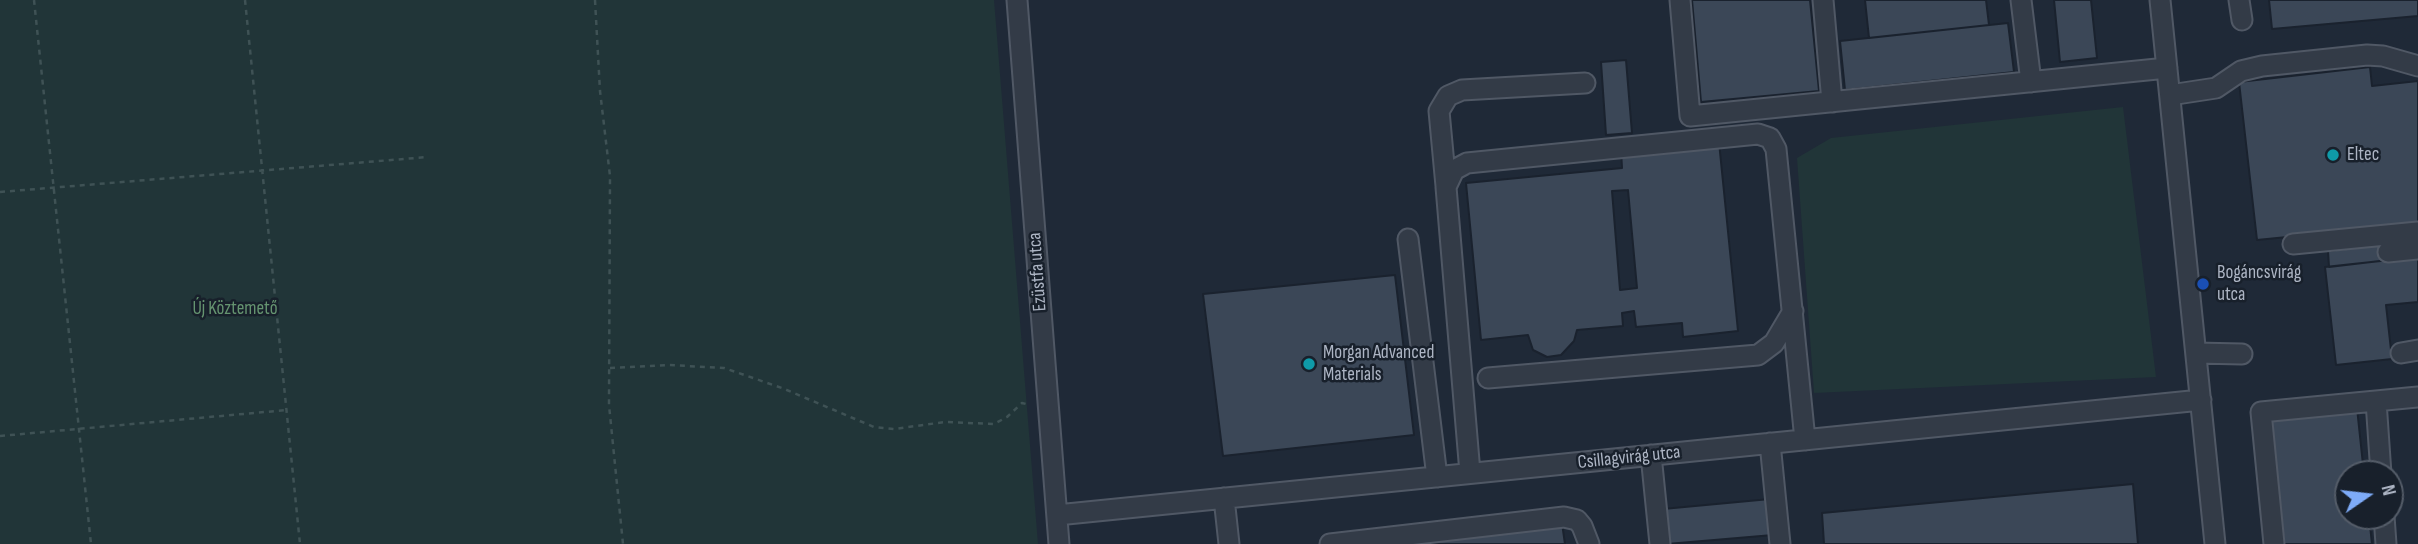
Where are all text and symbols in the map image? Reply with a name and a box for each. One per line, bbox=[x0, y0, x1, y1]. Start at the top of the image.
place label: Eltec bbox=[2347, 144, 2379, 166]
marker: Eltec bbox=[2325, 147, 2341, 163]
street label: Ezüstfa utca bbox=[1024, 232, 1052, 312]
place label: Bogáncsvirág utca bbox=[2217, 262, 2301, 306]
marker: Bogáncsvirág utca bbox=[2195, 276, 2211, 292]
park label: Új Köztemető bbox=[192, 298, 278, 320]
place label: Morgan Advanced Materials bbox=[1323, 342, 1434, 386]
marker: Morgan Advanced Materials bbox=[1301, 356, 1317, 372]
street label: Csillagvirág utca bbox=[1576, 441, 1682, 475]
north arrow bbox=[2334, 460, 2404, 530]
text: N bbox=[2376, 483, 2400, 498]

